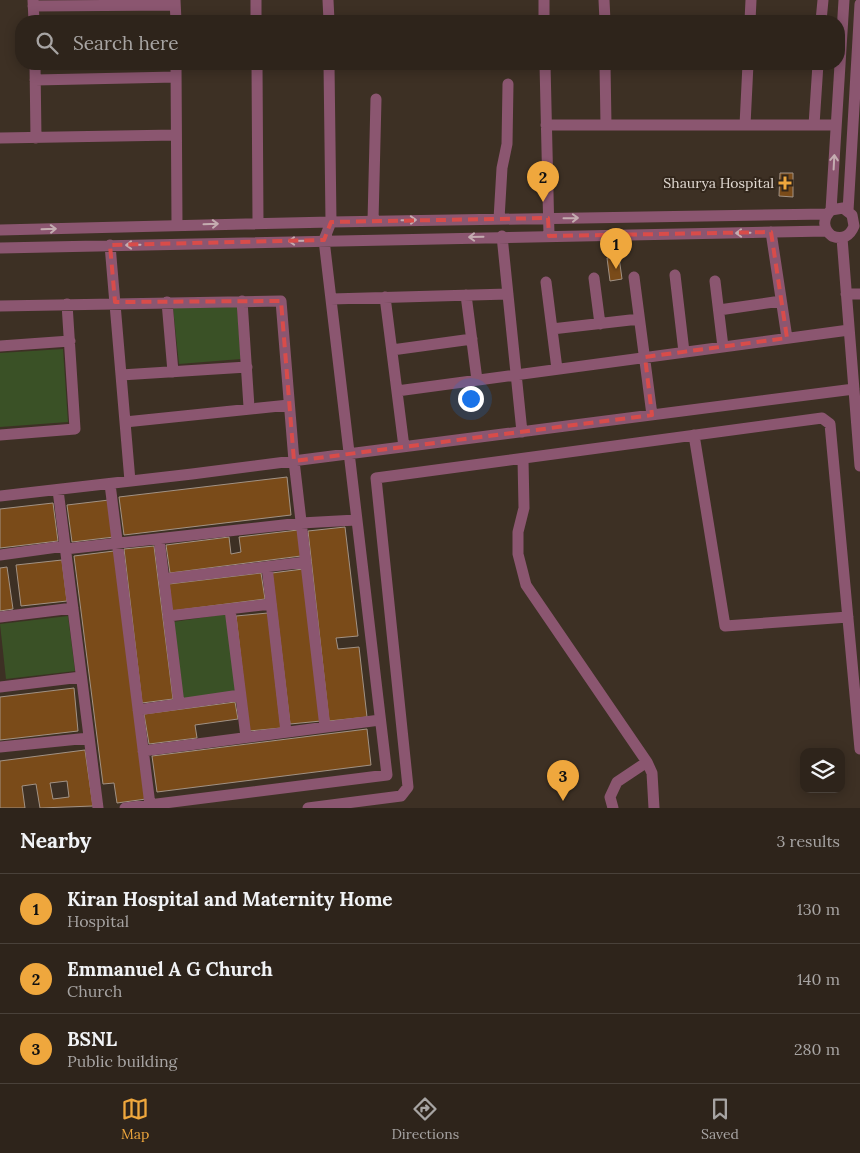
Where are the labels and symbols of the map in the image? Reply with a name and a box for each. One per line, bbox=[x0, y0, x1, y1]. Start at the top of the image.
one-way arrow bbox=[830, 154, 839, 170]
pin: 2 bbox=[527, 161, 559, 202]
place label: Shaurya Hospital bbox=[663, 174, 774, 192]
marker: Shaurya Hospital bbox=[778, 176, 792, 190]
one-way arrow bbox=[562, 213, 579, 223]
one-way arrow bbox=[400, 216, 416, 225]
one-way arrow bbox=[203, 220, 219, 229]
one-way arrow bbox=[40, 224, 56, 234]
pin: 1 bbox=[600, 228, 632, 269]
one-way arrow bbox=[735, 228, 751, 237]
one-way arrow bbox=[468, 232, 484, 242]
one-way arrow bbox=[288, 236, 304, 246]
one-way arrow bbox=[125, 240, 141, 249]
your location bbox=[458, 386, 484, 412]
pin: 3 bbox=[547, 760, 579, 801]

